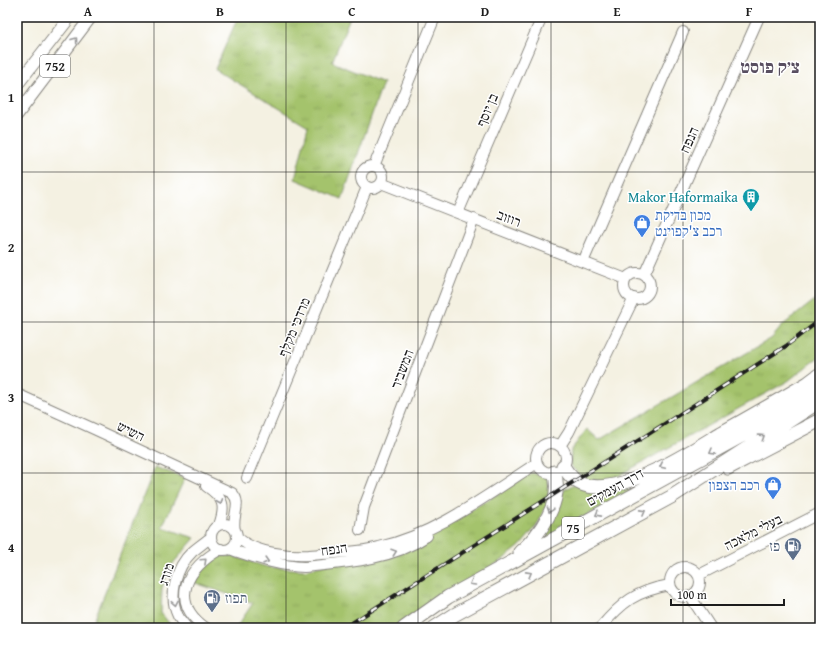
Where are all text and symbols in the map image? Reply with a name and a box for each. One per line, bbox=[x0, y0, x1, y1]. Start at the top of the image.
text: A bbox=[84, 2, 93, 21]
text: B bbox=[216, 2, 224, 21]
text: C bbox=[348, 2, 356, 21]
text: D bbox=[481, 2, 489, 21]
text: E bbox=[614, 2, 621, 21]
text: F bbox=[746, 2, 753, 21]
one-way arrow bbox=[70, 37, 77, 44]
district label: צ׳ק פוסט bbox=[740, 53, 800, 80]
road number: 752 bbox=[40, 55, 70, 77]
text: 1 bbox=[8, 88, 14, 107]
street label: בן יוסף bbox=[471, 90, 503, 130]
street label: הנפח bbox=[674, 124, 704, 156]
place label: Makor Haformaika bbox=[628, 187, 738, 207]
building icon: Makor Haformaika bbox=[741, 187, 761, 212]
street label: רוזוב bbox=[494, 204, 524, 232]
place label: מכון בדיקת רכב צ'קפוינט bbox=[655, 205, 722, 241]
shop icon: מכון בדיקת רכב צ'קפוינט bbox=[632, 213, 652, 238]
text: 2 bbox=[8, 238, 15, 257]
street label: מרדכי מקלף bbox=[273, 294, 315, 360]
street label: המשביר bbox=[385, 347, 419, 391]
text: 3 bbox=[8, 388, 14, 407]
street label: השיש bbox=[114, 416, 148, 446]
one-way arrow bbox=[758, 434, 765, 442]
one-way arrow bbox=[709, 447, 717, 454]
one-way arrow bbox=[659, 461, 667, 469]
street label: דרך העמקים bbox=[583, 463, 647, 511]
place label: רכב הצפון bbox=[709, 475, 760, 495]
shop icon: רכב הצפון bbox=[763, 475, 783, 500]
one-way arrow bbox=[216, 499, 224, 506]
one-way arrow bbox=[547, 506, 555, 513]
one-way arrow bbox=[595, 509, 602, 517]
one-way arrow bbox=[639, 509, 646, 516]
street label: בעלי מלאכה bbox=[720, 509, 786, 555]
road number: 75 bbox=[562, 517, 584, 539]
place label: פז bbox=[769, 536, 780, 556]
fuel station icon: פז bbox=[783, 536, 803, 561]
street label: הנפח bbox=[319, 537, 349, 561]
text: 4 bbox=[8, 538, 15, 557]
one-way arrow bbox=[390, 548, 397, 557]
one-way arrow bbox=[262, 556, 269, 565]
one-way arrow bbox=[199, 558, 207, 566]
street label: מורג bbox=[153, 560, 179, 588]
one-way arrow bbox=[525, 571, 532, 579]
one-way arrow bbox=[469, 579, 476, 586]
scale bar bbox=[671, 581, 784, 607]
text: 100 m bbox=[677, 586, 707, 603]
fuel station icon: תפוז bbox=[202, 588, 222, 613]
place label: תפוז bbox=[225, 588, 247, 608]
one-way arrow bbox=[170, 600, 178, 607]

